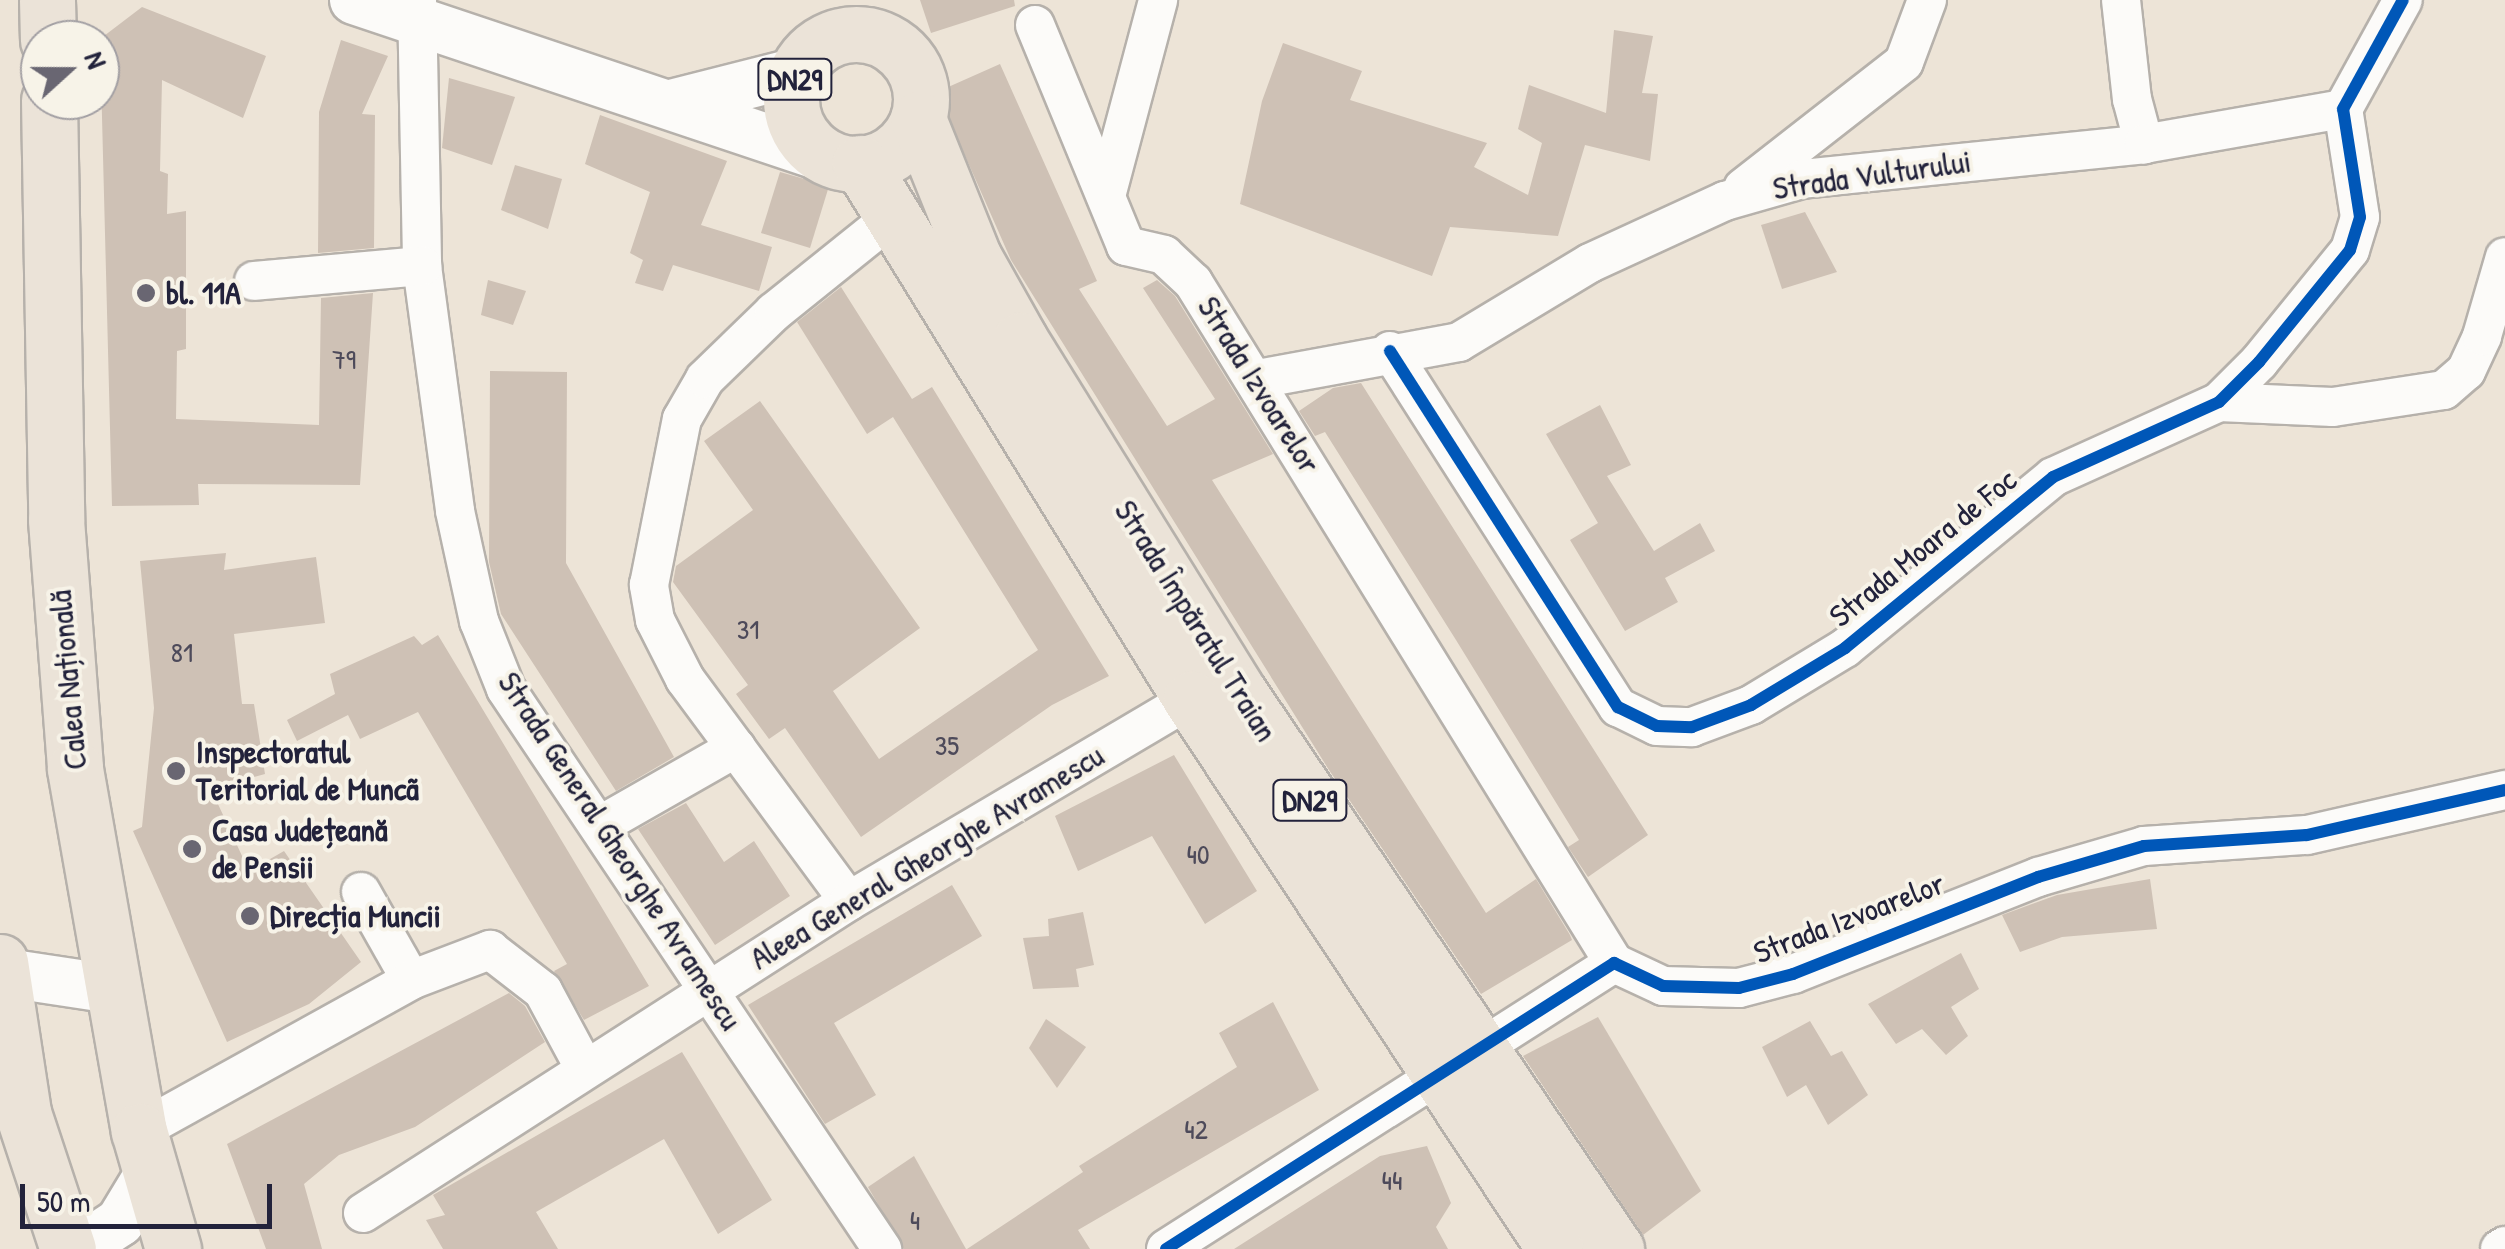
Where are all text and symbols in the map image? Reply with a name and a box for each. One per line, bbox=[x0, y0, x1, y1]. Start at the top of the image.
north arrow bbox=[20, 20, 120, 120]
text: N bbox=[76, 46, 117, 74]
road number: DN29 bbox=[755, 54, 835, 104]
street label: Strada Vulturului bbox=[1770, 142, 1974, 208]
place label: bl. 11A bbox=[166, 274, 241, 312]
marker: bl. 11A bbox=[135, 282, 157, 304]
street label: Strada Izvoarelor bbox=[1189, 290, 1329, 480]
house number: 79 bbox=[332, 342, 356, 376]
street label: Strada Moara de Foc bbox=[1822, 461, 2024, 635]
street label: Strada Împăratul Traian bbox=[1106, 493, 1286, 749]
street label: Calea Națională bbox=[41, 589, 95, 771]
house number: 31 bbox=[737, 612, 759, 646]
house number: 81 bbox=[171, 635, 193, 669]
street label: Strada General Gheorghe Avramescu bbox=[490, 665, 750, 1037]
house number: 35 bbox=[935, 728, 959, 762]
place label: Inspectoratul Teritorial de Muncã bbox=[196, 734, 419, 809]
street label: Aleea General Gheorghe Avramescu bbox=[743, 736, 1111, 978]
marker: Inspectoratul Teritorial de Muncã bbox=[165, 760, 187, 782]
road number: DN29 bbox=[1270, 775, 1350, 825]
place label: Casa Județeană de Pensii bbox=[212, 812, 387, 887]
house number: 40 bbox=[1186, 837, 1210, 871]
marker: Casa Județeană de Pensii bbox=[181, 838, 203, 860]
street label: Strada Izvoarelor bbox=[1748, 864, 1950, 972]
place label: Direcția Muncii bbox=[270, 897, 441, 935]
marker: Direcția Muncii bbox=[239, 905, 261, 927]
house number: 42 bbox=[1184, 1112, 1208, 1146]
house number: 44 bbox=[1382, 1163, 1402, 1197]
scale bar bbox=[25, 1164, 278, 1226]
text: 50 m bbox=[37, 1181, 90, 1221]
house number: 4 bbox=[910, 1203, 920, 1237]

